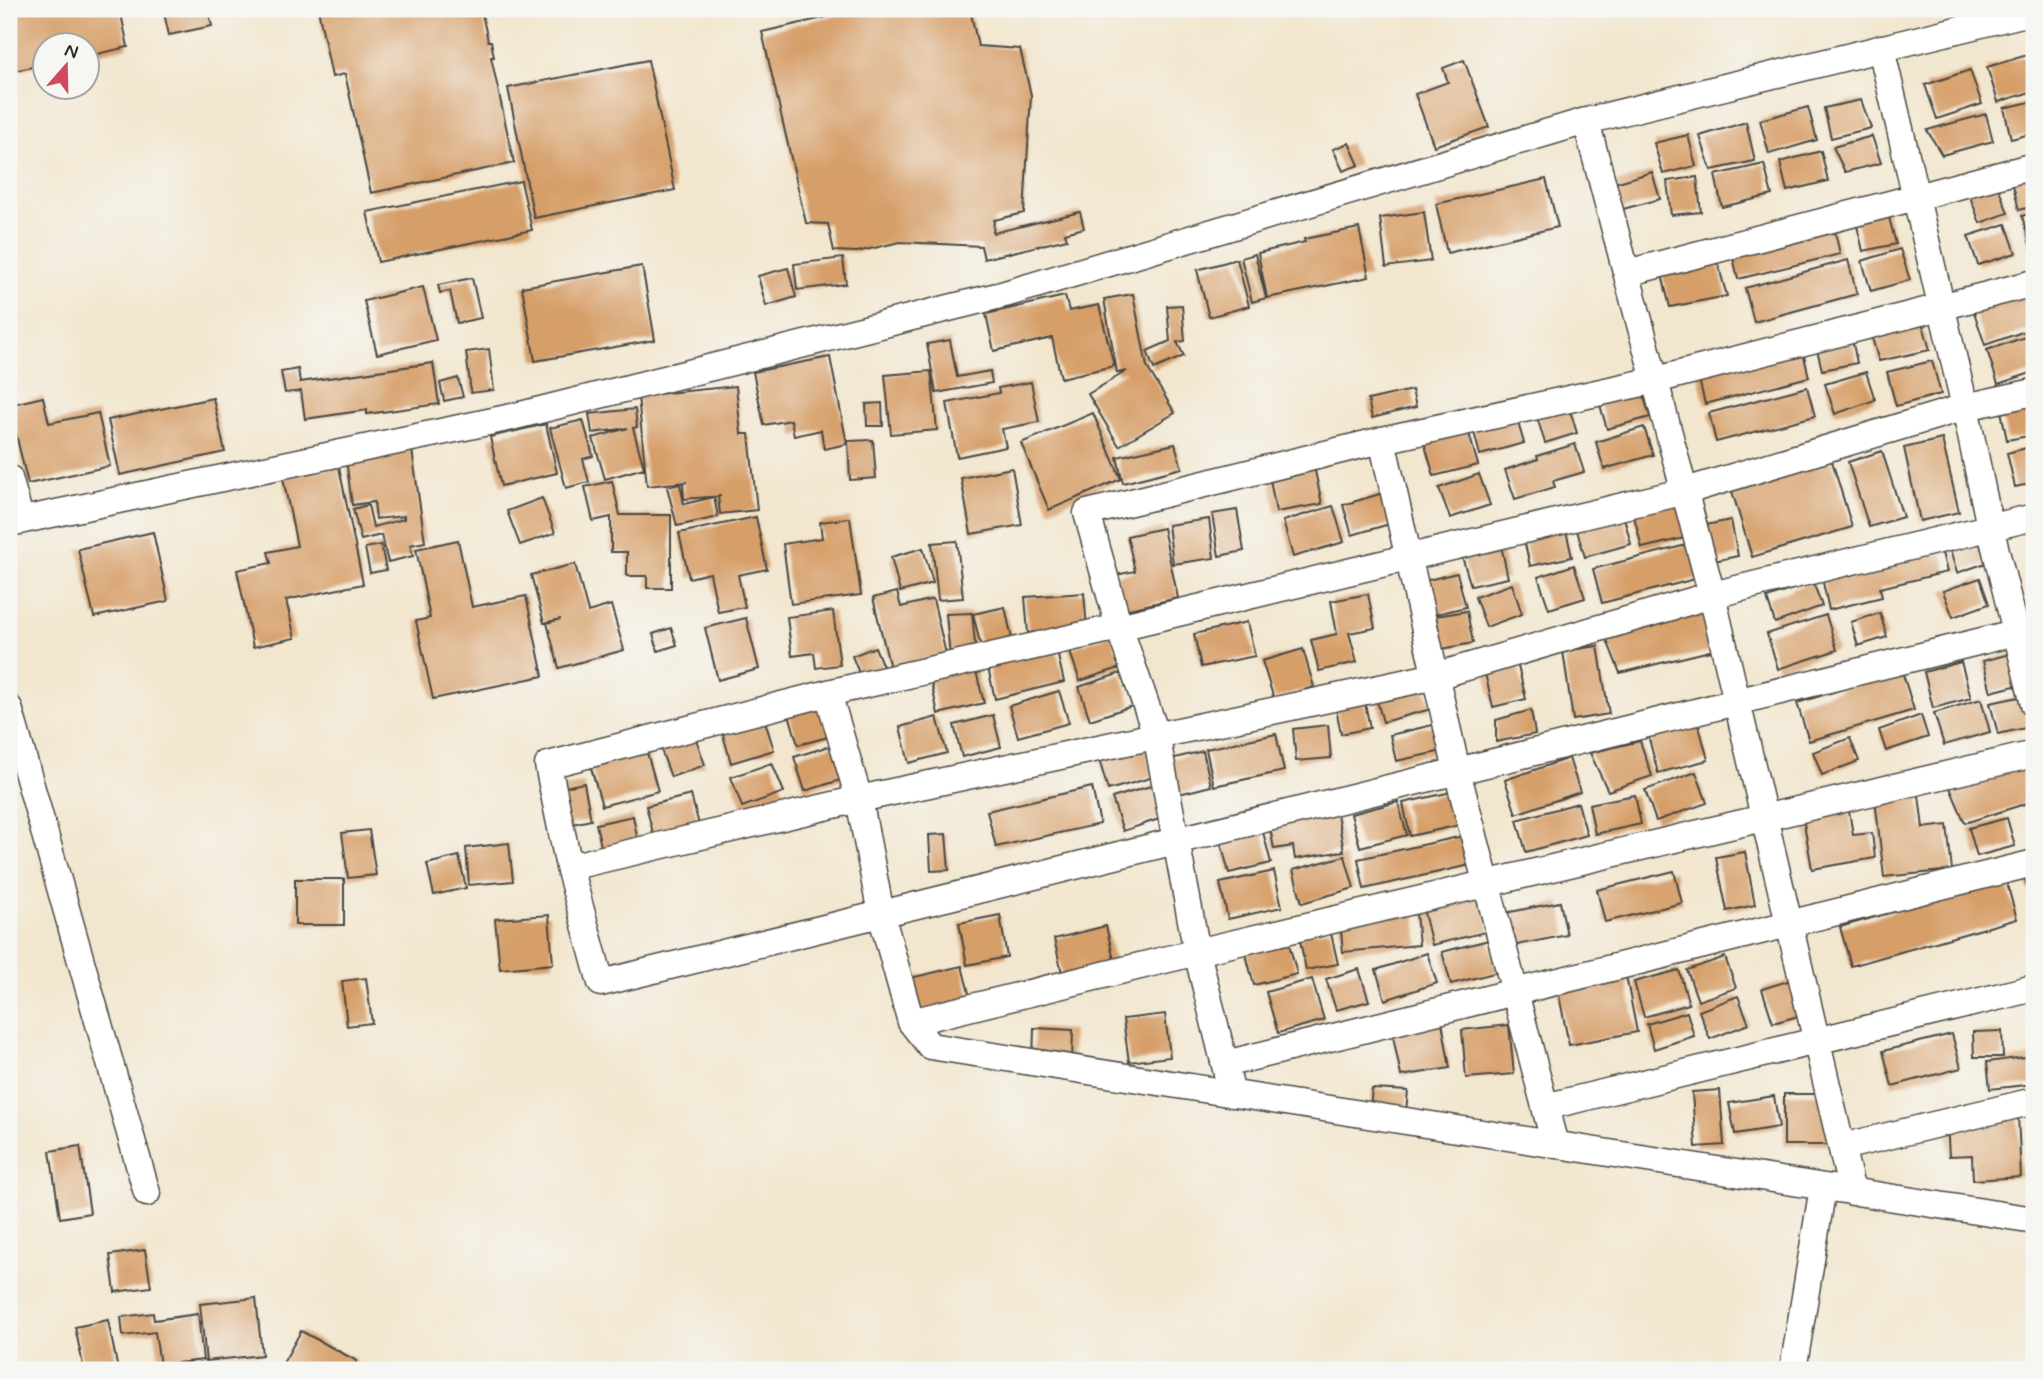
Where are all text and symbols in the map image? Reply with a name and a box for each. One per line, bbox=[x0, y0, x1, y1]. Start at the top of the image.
north arrow bbox=[32, 32, 102, 102]
text: N bbox=[61, 38, 82, 65]

